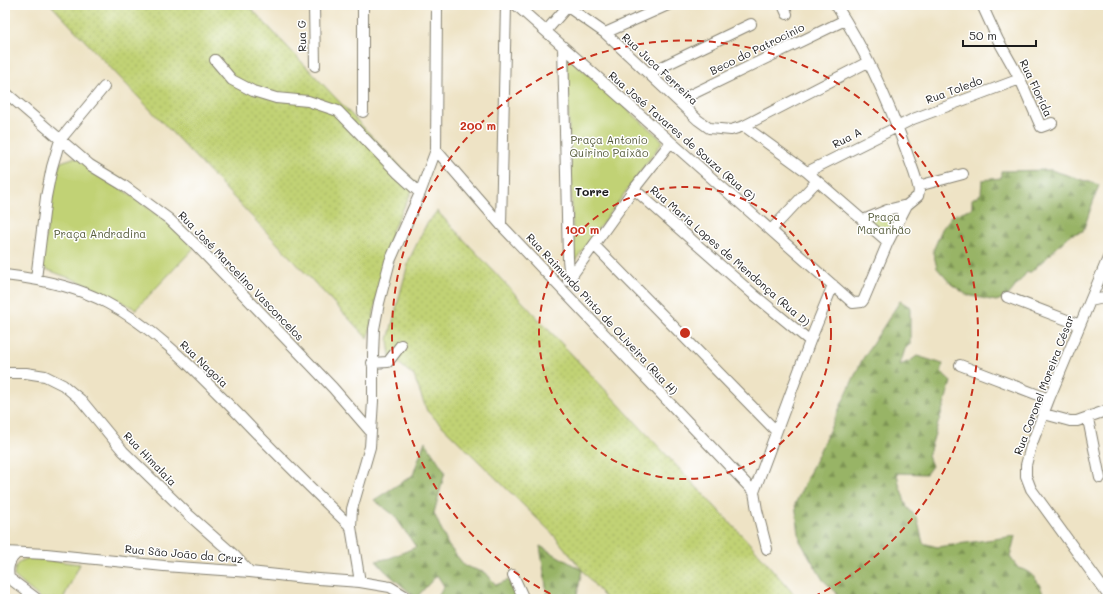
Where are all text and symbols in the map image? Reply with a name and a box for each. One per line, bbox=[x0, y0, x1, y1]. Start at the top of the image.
street label: Beco do Patrocinio bbox=[707, 19, 807, 78]
street label: Rua G bbox=[294, 20, 309, 52]
scale bar bbox=[963, 22, 1036, 48]
text: 50 m bbox=[969, 27, 997, 43]
street label: Rua Juca Ferreira bbox=[619, 29, 702, 108]
street label: Rua Florida bbox=[1017, 57, 1056, 119]
street label: Rua José Tavares de Souza (Rua G) bbox=[606, 68, 759, 204]
street label: Rua Toledo bbox=[923, 72, 985, 107]
text: 200 m bbox=[460, 117, 496, 133]
street label: Rua A bbox=[830, 124, 864, 151]
park label: Praça Antonio Quirino Paixão bbox=[570, 132, 649, 160]
street label: Rua Maria Lopes de Mendonça (Rua D) bbox=[647, 182, 814, 329]
district label: Torre bbox=[575, 183, 609, 199]
street label: Rua José Marcelino Vasconcelos bbox=[175, 208, 307, 344]
park label: Praça Maranhão bbox=[857, 209, 911, 237]
text: 100 m bbox=[565, 221, 599, 237]
park label: Praça Andradina bbox=[54, 226, 146, 241]
street label: Rua Raimundo Pinto de OLiveira (Rua H) bbox=[523, 230, 682, 398]
street label: Rua Coronel Moreira César bbox=[1010, 313, 1077, 457]
centre of rings bbox=[678, 326, 692, 340]
street label: Rua Nagoia bbox=[177, 337, 232, 391]
street label: Rua Himalaia bbox=[121, 428, 180, 489]
street label: Rua São João da Cruz bbox=[124, 541, 244, 566]

